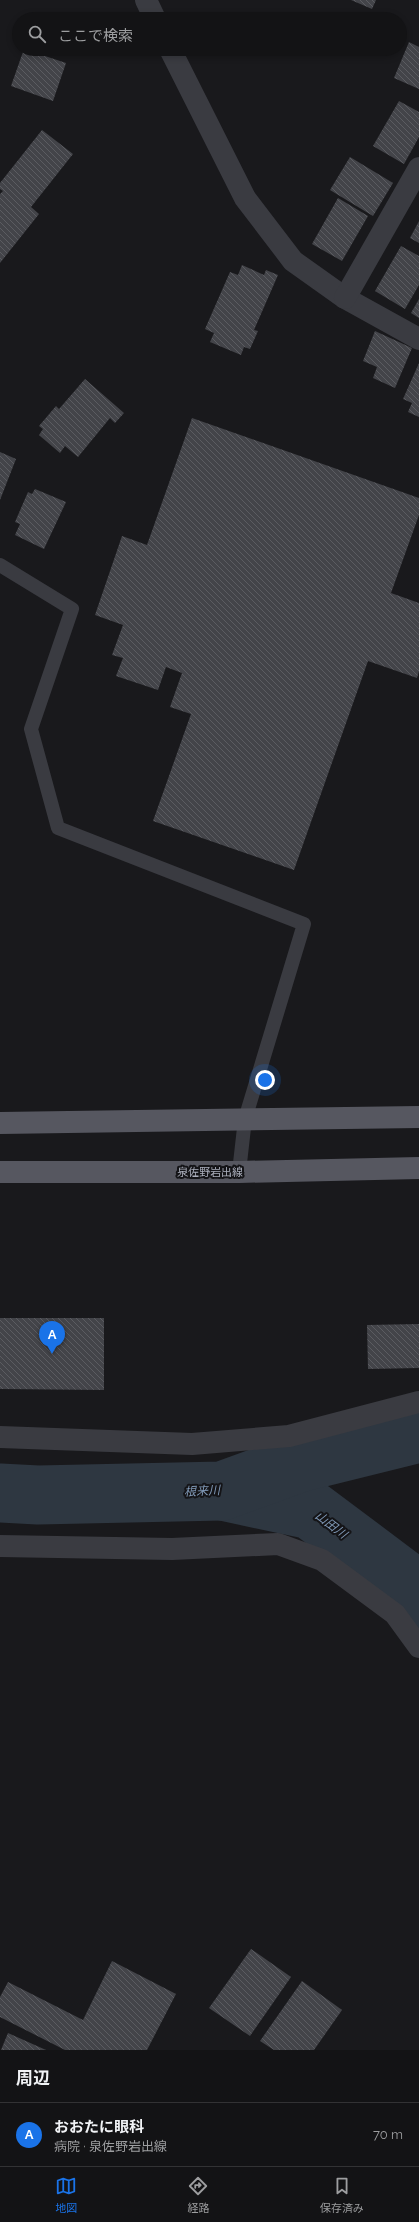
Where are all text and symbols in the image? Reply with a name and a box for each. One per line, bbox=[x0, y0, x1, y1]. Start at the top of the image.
search box bbox=[12, 12, 407, 56]
icon: search bbox=[26, 23, 48, 45]
text: ここで検索 bbox=[58, 27, 133, 45]
your location bbox=[255, 1070, 275, 1090]
street label: 泉佐野岩出線 bbox=[177, 1166, 243, 1179]
pin: A bbox=[39, 1321, 65, 1354]
water label: 根来川 bbox=[184, 1483, 222, 1499]
water label: 山田川 bbox=[312, 1509, 351, 1543]
text: 周辺 bbox=[16, 2068, 50, 2088]
text: おおたに眼科 bbox=[54, 2118, 144, 2136]
text: A bbox=[25, 2127, 33, 2142]
text: 70 m bbox=[373, 2127, 403, 2142]
text: 病院 · 泉佐野岩出線 bbox=[54, 2139, 167, 2154]
tab: 地図 bbox=[55, 2175, 77, 2215]
tab: 経路 bbox=[187, 2175, 209, 2215]
tab: 保存済み bbox=[320, 2175, 364, 2215]

